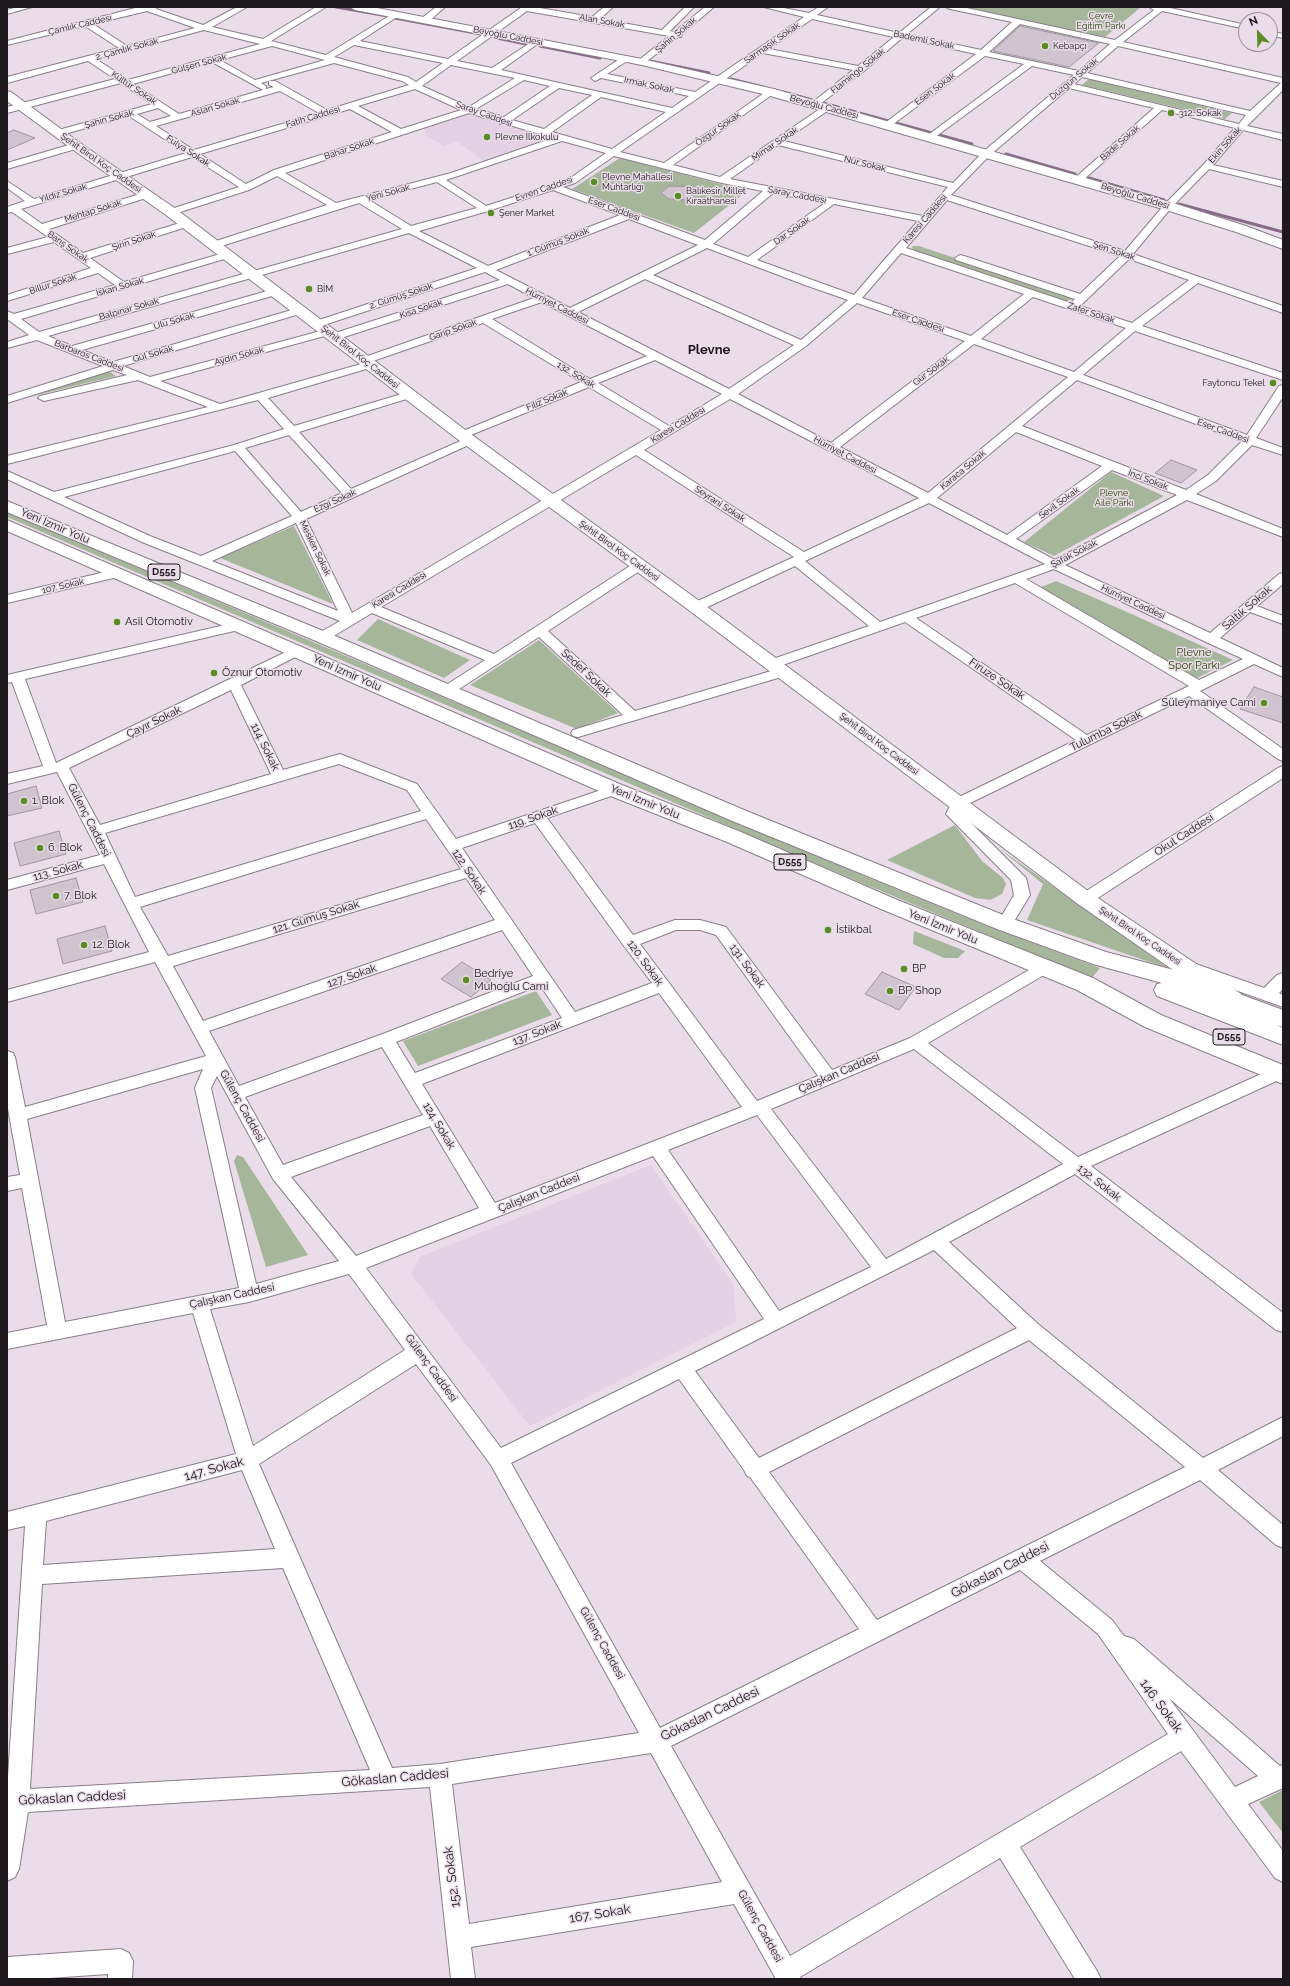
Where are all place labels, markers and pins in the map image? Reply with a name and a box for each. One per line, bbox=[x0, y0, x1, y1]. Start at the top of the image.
marker: Kebapçı bbox=[1040, 41, 1050, 51]
place label: Kebapçı bbox=[1053, 41, 1087, 51]
marker: 312. Sokak bbox=[1166, 108, 1176, 118]
place label: 312. Sokak bbox=[1179, 108, 1222, 118]
marker: Plevne İlkokulu bbox=[482, 132, 492, 142]
place label: Plevne İlkokulu bbox=[495, 132, 558, 142]
place label: Plevne Mahallesi Muhtarlığı bbox=[602, 172, 672, 193]
marker: Plevne Mahallesi Muhtarlığı bbox=[589, 177, 599, 187]
place label: Balıkesir Millet Kıraathanesi bbox=[686, 186, 746, 207]
marker: Balıkesir Millet Kıraathanesi bbox=[673, 191, 683, 201]
marker: Şener Market bbox=[486, 208, 496, 218]
place label: Şener Market bbox=[499, 208, 554, 218]
marker: BİM bbox=[304, 284, 314, 294]
place label: BİM bbox=[317, 284, 333, 294]
place label: Faytoncu Tekel bbox=[1203, 378, 1265, 388]
marker: Faytoncu Tekel bbox=[1268, 378, 1278, 388]
place label: Asil Otomotiv bbox=[125, 615, 193, 629]
marker: Asil Otomotiv bbox=[112, 617, 122, 627]
place label: Öznur Otomotiv bbox=[222, 666, 302, 680]
marker: Öznur Otomotiv bbox=[209, 668, 219, 678]
place label: Süleymaniye Cami bbox=[1162, 696, 1256, 710]
marker: Süleymaniye Cami bbox=[1259, 698, 1269, 708]
place label: 1. Blok bbox=[32, 794, 64, 808]
marker: 1. Blok bbox=[19, 796, 29, 806]
place label: 6. Blok bbox=[48, 841, 82, 855]
marker: 6. Blok bbox=[35, 843, 45, 853]
place label: 7. Blok bbox=[64, 889, 97, 903]
marker: 7. Blok bbox=[51, 891, 61, 901]
place label: İstikbal bbox=[836, 923, 872, 937]
marker: İstikbal bbox=[823, 925, 833, 935]
place label: 12. Blok bbox=[92, 938, 130, 952]
marker: 12. Blok bbox=[79, 940, 89, 950]
place label: BP bbox=[912, 962, 926, 976]
marker: BP bbox=[899, 964, 909, 974]
place label: Bedriye Muhoğlu Cami bbox=[474, 967, 548, 993]
marker: Bedriye Muhoğlu Cami bbox=[461, 975, 471, 985]
place label: BP Shop bbox=[898, 984, 941, 998]
marker: BP Shop bbox=[885, 986, 895, 996]

